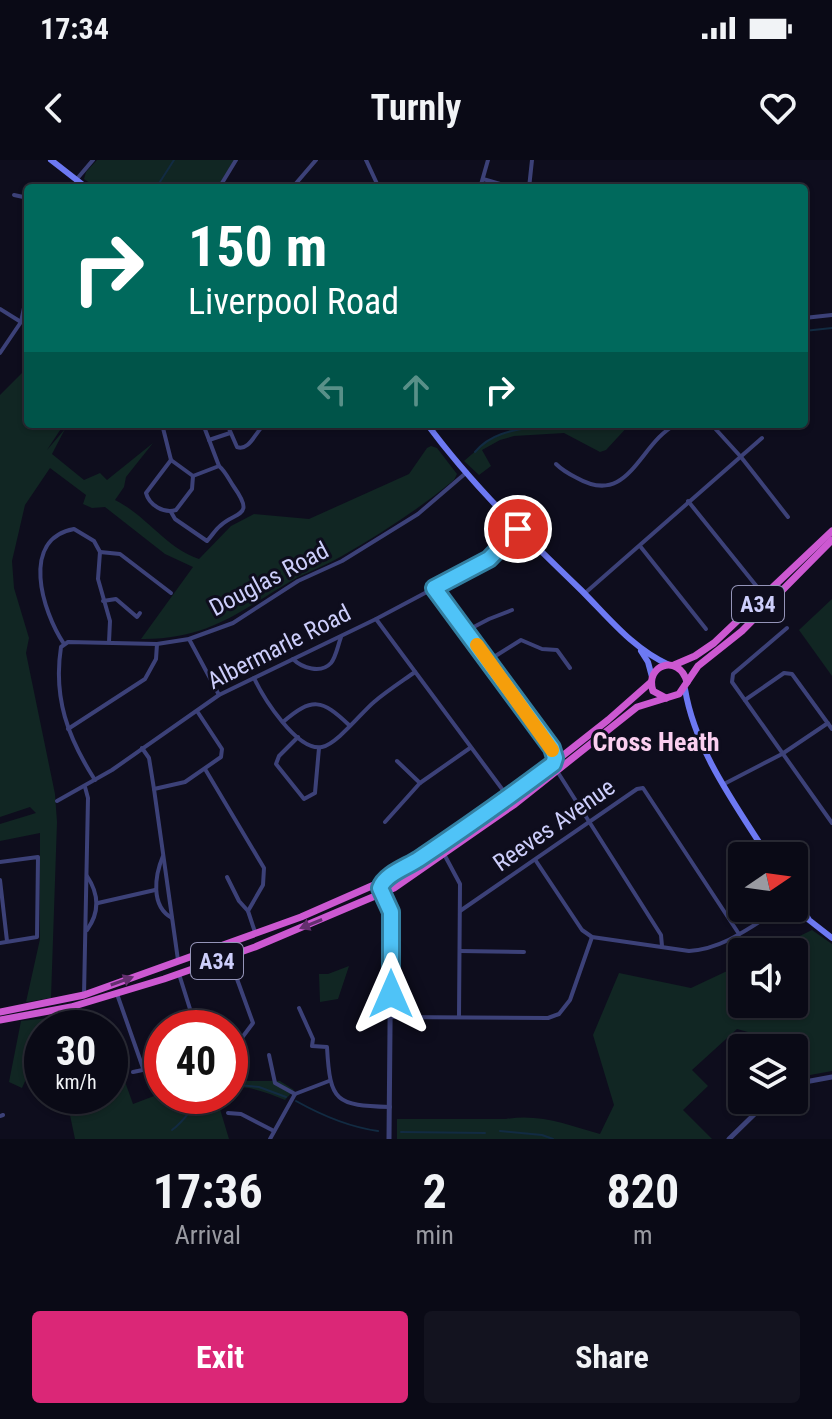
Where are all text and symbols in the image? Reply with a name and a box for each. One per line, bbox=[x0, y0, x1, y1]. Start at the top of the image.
text: 17:34 bbox=[40, 11, 109, 46]
icon: back bbox=[32, 86, 76, 130]
icon: heart bbox=[756, 86, 800, 130]
text: Turnly bbox=[371, 87, 461, 129]
text: 150 m bbox=[188, 214, 327, 280]
icon: right bbox=[56, 216, 160, 320]
text: Liverpool Road bbox=[188, 281, 399, 323]
icon: left bbox=[310, 368, 354, 412]
icon: ahead bbox=[394, 368, 438, 412]
icon: right bbox=[478, 368, 522, 412]
pin bbox=[484, 495, 552, 563]
icon: arrive bbox=[496, 507, 540, 551]
street label: Douglas Road bbox=[205, 536, 333, 622]
road number: A34 bbox=[732, 586, 784, 622]
street label: Albermarle Road bbox=[203, 599, 355, 695]
district label: Cross Heath bbox=[593, 727, 719, 757]
street label: Reeves Avenue bbox=[488, 773, 620, 877]
north arrow bbox=[728, 842, 808, 922]
map controls bbox=[728, 842, 808, 1114]
one-way arrow bbox=[299, 918, 323, 931]
button: sound bbox=[728, 938, 808, 1018]
road number: A34 bbox=[191, 943, 243, 979]
position arrow bbox=[349, 952, 433, 1036]
one-way arrow bbox=[111, 974, 135, 987]
speed limit sign: 40 bbox=[144, 1010, 248, 1114]
text: 30 bbox=[56, 1028, 96, 1075]
button: layers bbox=[728, 1034, 808, 1114]
text: km/h bbox=[55, 1070, 97, 1094]
text: 17:36 bbox=[153, 1163, 263, 1220]
text: 2 bbox=[423, 1163, 447, 1220]
text: 820 bbox=[606, 1163, 679, 1220]
text: Arrival bbox=[175, 1220, 241, 1250]
text: min bbox=[416, 1220, 454, 1250]
text: m bbox=[633, 1220, 653, 1250]
button: Exit bbox=[32, 1311, 408, 1403]
button: Share bbox=[424, 1311, 800, 1403]

